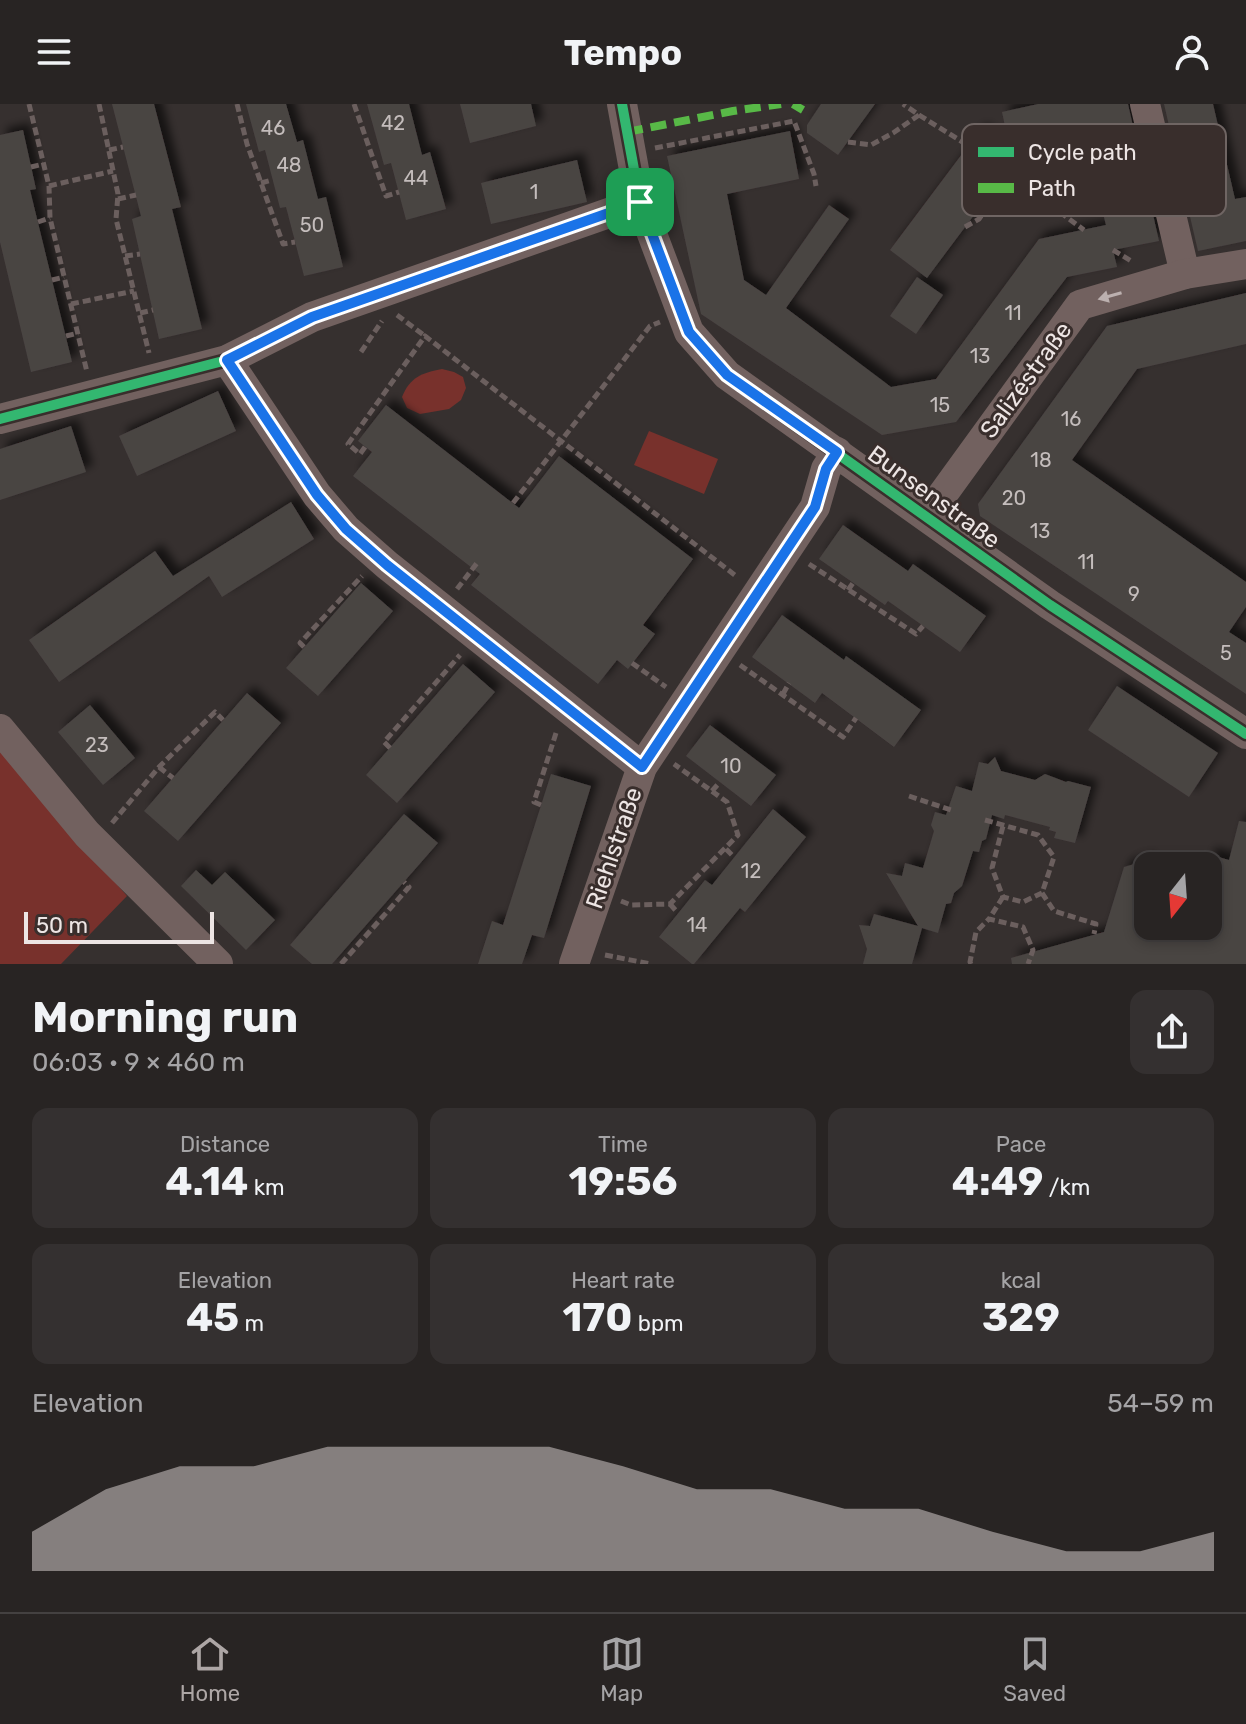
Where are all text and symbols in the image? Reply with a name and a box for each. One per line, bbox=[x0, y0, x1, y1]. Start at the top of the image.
icon: menu bbox=[32, 30, 76, 74]
icon: person bbox=[1170, 30, 1214, 74]
text: Tempo bbox=[564, 31, 682, 74]
house number: 42 bbox=[381, 111, 405, 135]
house number: 46 bbox=[261, 116, 285, 140]
legend bbox=[962, 124, 1226, 216]
text: Cycle path bbox=[1028, 139, 1137, 166]
house number: 48 bbox=[276, 153, 302, 177]
house number: 44 bbox=[404, 166, 428, 190]
pin bbox=[606, 168, 674, 236]
text: Path bbox=[1028, 175, 1076, 202]
house number: 1 bbox=[530, 180, 538, 204]
icon: arrive bbox=[618, 180, 662, 224]
house number: 50 bbox=[300, 213, 324, 237]
one-way arrow bbox=[1098, 290, 1122, 303]
house number: 11 bbox=[1004, 301, 1022, 325]
street label: Salizéstraße bbox=[975, 316, 1077, 444]
house number: 13 bbox=[970, 344, 990, 368]
house number: 15 bbox=[930, 393, 950, 417]
house number: 16 bbox=[1061, 407, 1081, 431]
street label: Bunsenstraße bbox=[862, 440, 1006, 554]
house number: 18 bbox=[1030, 448, 1052, 472]
house number: 20 bbox=[1002, 486, 1026, 510]
house number: 13 bbox=[1030, 519, 1050, 543]
house number: 11 bbox=[1077, 550, 1095, 574]
house number: 9 bbox=[1128, 582, 1140, 606]
house number: 5 bbox=[1220, 641, 1232, 665]
house number: 23 bbox=[85, 733, 109, 757]
house number: 10 bbox=[720, 754, 742, 778]
street label: Riehlstraße bbox=[580, 784, 648, 912]
north arrow bbox=[1134, 852, 1222, 940]
map controls bbox=[1134, 852, 1222, 940]
house number: 12 bbox=[741, 859, 761, 883]
scale bar bbox=[24, 908, 214, 944]
text: 50 m bbox=[36, 912, 88, 939]
house number: 14 bbox=[687, 913, 707, 937]
button: share bbox=[1130, 990, 1214, 1074]
text: Morning run bbox=[32, 991, 298, 1043]
text: 06:03 · 9 × 460 m bbox=[32, 1047, 245, 1078]
text: Distance bbox=[180, 1131, 270, 1158]
text: Time bbox=[598, 1131, 648, 1158]
text: Pace bbox=[996, 1131, 1046, 1158]
text: 4.14 bbox=[165, 1158, 248, 1205]
text: 19:56 bbox=[568, 1158, 678, 1205]
text: 4:49 bbox=[952, 1158, 1043, 1205]
text: km bbox=[248, 1174, 285, 1201]
text: /km bbox=[1043, 1174, 1090, 1201]
text: Elevation bbox=[178, 1267, 272, 1294]
text: Heart rate bbox=[571, 1267, 675, 1294]
text: kcal bbox=[1001, 1267, 1041, 1294]
text: 45 bbox=[186, 1294, 239, 1341]
text: 170 bbox=[562, 1294, 632, 1341]
text: 329 bbox=[982, 1294, 1060, 1341]
text: m bbox=[239, 1310, 264, 1337]
text: bpm bbox=[632, 1310, 684, 1337]
text: Elevation bbox=[32, 1388, 143, 1419]
text: 54–59 m bbox=[1107, 1388, 1214, 1419]
tab: Home bbox=[180, 1632, 240, 1707]
tab: Map bbox=[600, 1632, 644, 1707]
tab: Saved bbox=[1003, 1632, 1066, 1707]

